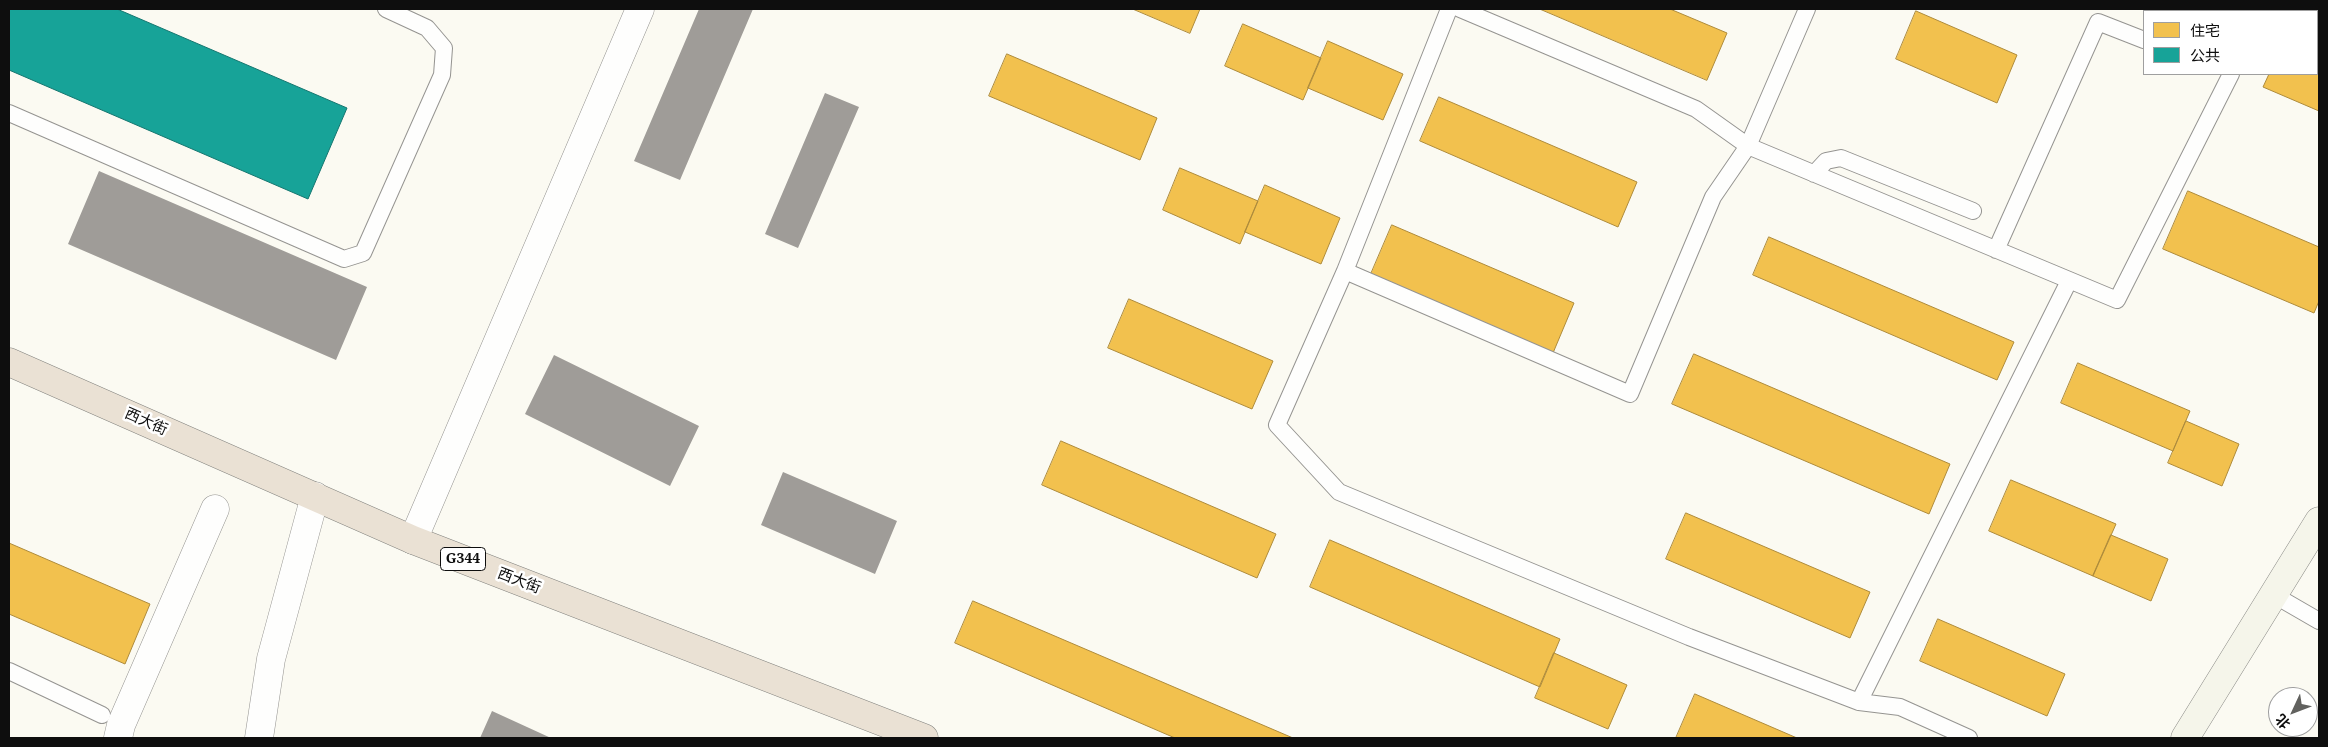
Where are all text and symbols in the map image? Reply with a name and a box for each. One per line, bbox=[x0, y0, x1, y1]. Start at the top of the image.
legend bbox=[2143, 10, 2318, 75]
text: 住宅 bbox=[2190, 20, 2220, 40]
text: 公共 bbox=[2190, 45, 2220, 65]
street label: 西大街 bbox=[122, 405, 170, 439]
road number: G344 bbox=[440, 548, 486, 570]
street label: 西大街 bbox=[495, 565, 543, 597]
north arrow bbox=[2268, 687, 2318, 737]
text: 北 bbox=[2271, 710, 2294, 733]

